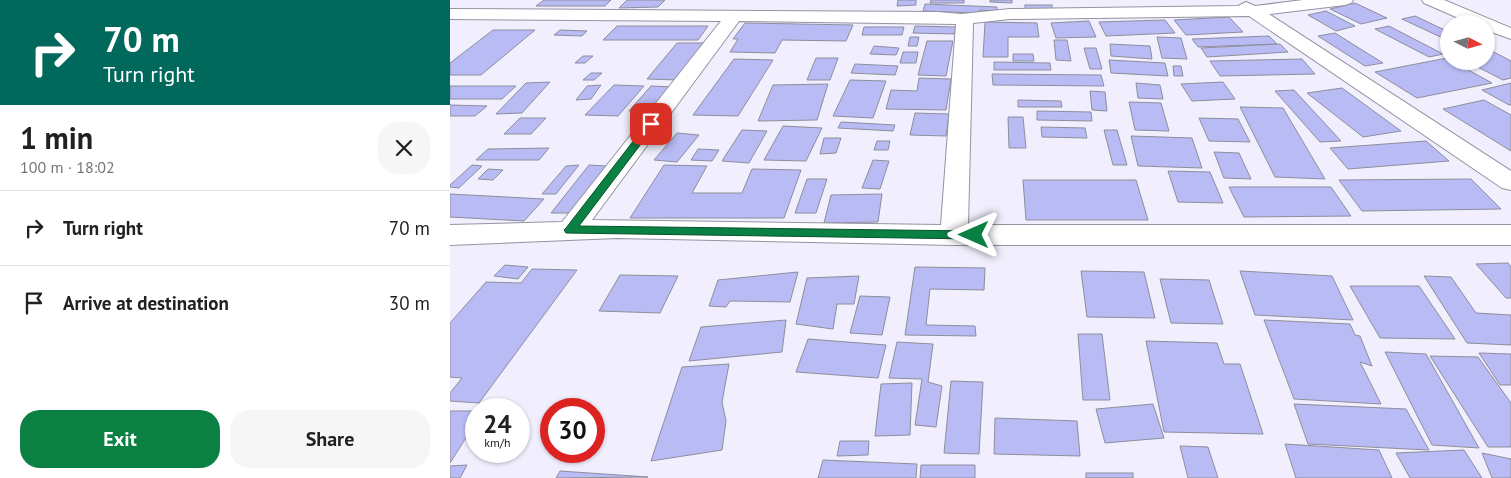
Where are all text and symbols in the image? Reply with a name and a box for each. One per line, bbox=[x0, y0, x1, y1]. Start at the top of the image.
north arrow bbox=[1440, 15, 1495, 70]
map controls bbox=[1440, 15, 1495, 70]
text: 70 m bbox=[103, 16, 180, 62]
icon: right bbox=[20, 20, 85, 85]
text: Turn right bbox=[103, 60, 195, 88]
pin bbox=[630, 103, 672, 145]
icon: arrive bbox=[637, 110, 665, 138]
text: 1 min bbox=[20, 118, 93, 157]
button: close bbox=[378, 122, 430, 174]
text: 100 m · 18:02 bbox=[20, 157, 115, 177]
position arrow bbox=[947, 208, 999, 260]
icon: right bbox=[20, 214, 48, 242]
text: Turn right bbox=[63, 216, 143, 240]
text: 70 m bbox=[389, 216, 430, 240]
icon: arrive bbox=[20, 289, 48, 317]
text: Arrive at destination bbox=[63, 291, 229, 315]
text: 30 m bbox=[389, 291, 430, 315]
speed limit sign: 30 bbox=[540, 398, 605, 463]
text: 24 bbox=[483, 408, 512, 440]
button: Exit bbox=[20, 410, 220, 468]
button: Share bbox=[230, 410, 430, 468]
text: km/h bbox=[484, 435, 511, 450]

